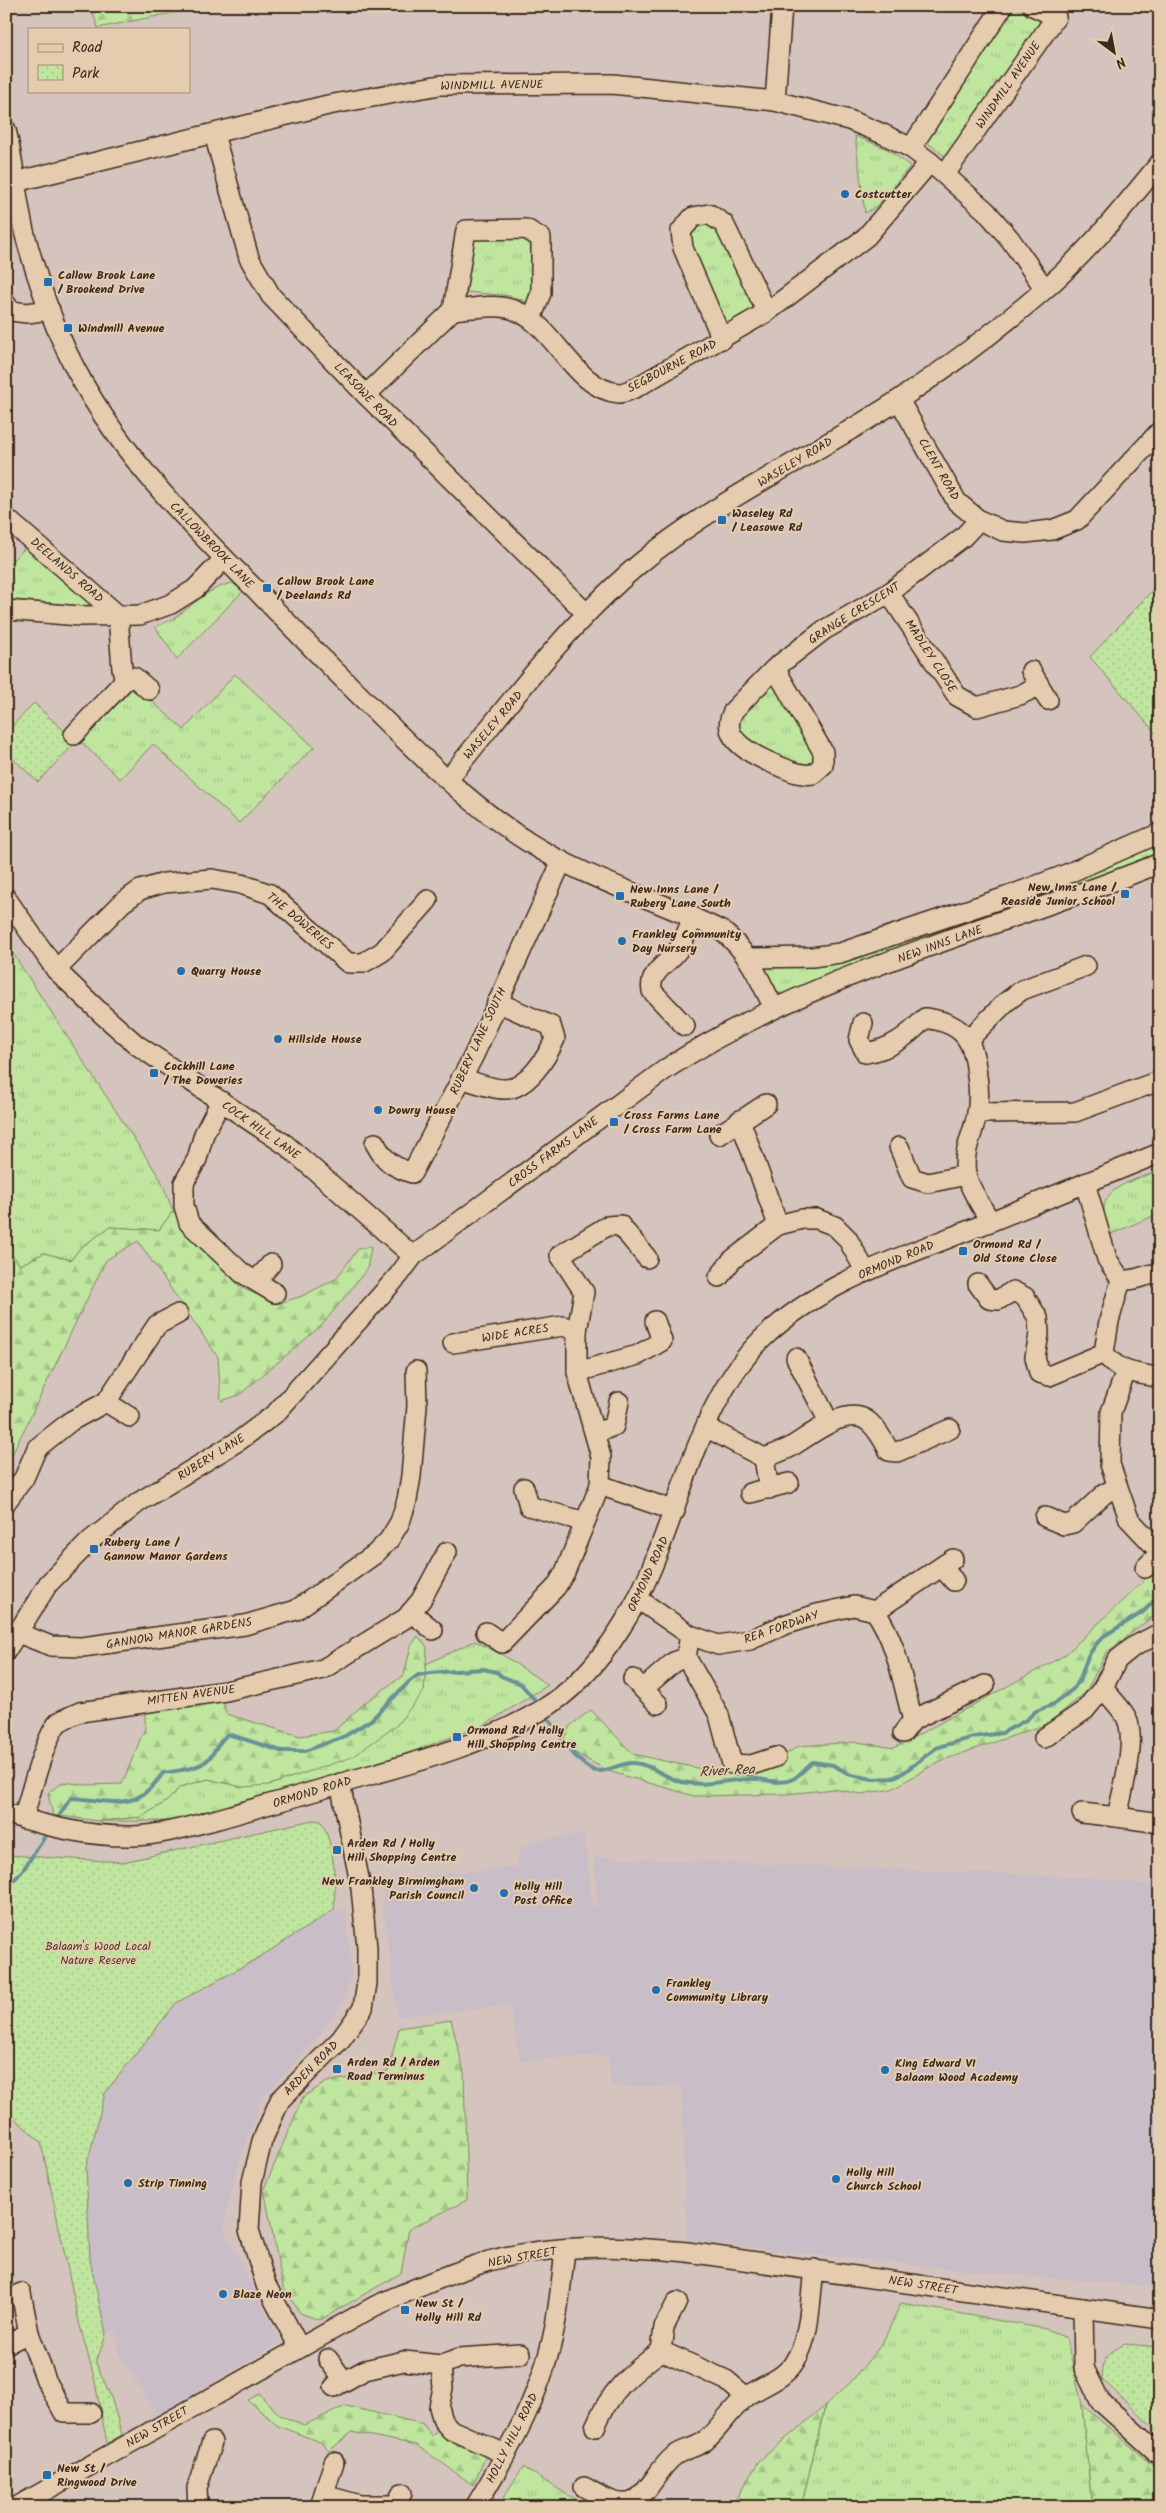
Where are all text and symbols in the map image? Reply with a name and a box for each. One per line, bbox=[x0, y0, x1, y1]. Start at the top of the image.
legend bbox=[28, 28, 190, 92]
north arrow bbox=[1088, 28, 1138, 78]
text: Road bbox=[72, 36, 103, 60]
street label: WINDMILL AVENUE bbox=[971, 37, 1046, 133]
text: N bbox=[1111, 51, 1130, 74]
text: Park bbox=[72, 62, 100, 86]
street label: WINDMILL AVENUE bbox=[440, 75, 545, 96]
place label: Costcutter bbox=[855, 185, 912, 204]
marker: Costcutter bbox=[839, 188, 851, 200]
place label: Callow Brook Lane / Brookend Drive bbox=[57, 266, 155, 299]
marker: Callow Brook Lane / Brookend Drive bbox=[42, 276, 54, 288]
place label: Windmill Avenue bbox=[78, 319, 165, 338]
marker: Windmill Avenue bbox=[62, 322, 74, 334]
street label: SEGBOURNE ROAD bbox=[624, 335, 721, 398]
street label: LEASOWE ROAD bbox=[329, 358, 402, 433]
street label: WASELEY ROAD bbox=[754, 432, 837, 492]
street label: CLENT ROAD bbox=[913, 434, 964, 504]
street label: CALLOWBROOK LANE bbox=[165, 498, 259, 594]
place label: Waseley Rd / Leasowe Rd bbox=[731, 504, 803, 537]
marker: Waseley Rd / Leasowe Rd bbox=[716, 514, 728, 526]
street label: DEELANDS ROAD bbox=[26, 533, 108, 608]
place label: Callow Brook Lane / Deelands Rd bbox=[276, 572, 374, 605]
street label: GRANGE CRESCENT bbox=[805, 577, 905, 649]
marker: Callow Brook Lane / Deelands Rd bbox=[261, 582, 273, 594]
street label: MADLEY CLOSE bbox=[900, 616, 962, 698]
street label: WASELEY ROAD bbox=[459, 687, 528, 764]
place label: New Inns Lane / Reaside Junior School bbox=[1001, 878, 1118, 911]
place label: New Inns Lane / Rubery Lane South bbox=[630, 880, 731, 913]
street label: THE DOWERIES bbox=[262, 888, 338, 955]
marker: New Inns Lane / Reaside Junior School bbox=[1119, 888, 1131, 900]
marker: New Inns Lane / Rubery Lane South bbox=[614, 890, 626, 902]
street label: NEW INNS LANE bbox=[895, 920, 986, 969]
place label: Frankley Community Day Nursery bbox=[632, 925, 742, 958]
marker: Frankley Community Day Nursery bbox=[616, 935, 628, 947]
place label: Quarry House bbox=[191, 962, 261, 981]
marker: Quarry House bbox=[175, 965, 187, 977]
street label: RUBERY LANE SOUTH bbox=[445, 984, 512, 1098]
place label: Hillside House bbox=[288, 1030, 362, 1049]
marker: Hillside House bbox=[272, 1033, 284, 1045]
place label: Cockhill Lane / The Doweries bbox=[163, 1057, 243, 1090]
marker: Cockhill Lane / The Doweries bbox=[148, 1067, 160, 1079]
street label: COCK HILL LANE bbox=[217, 1096, 305, 1165]
place label: Dowry House bbox=[388, 1101, 456, 1120]
marker: Dowry House bbox=[372, 1104, 384, 1116]
place label: Cross Farms Lane / Cross Farm Lane bbox=[623, 1106, 722, 1139]
street label: CROSS FARMS LANE bbox=[504, 1111, 603, 1193]
marker: Cross Farms Lane / Cross Farm Lane bbox=[608, 1116, 620, 1128]
place label: Ormond Rd / Old Stone Close bbox=[973, 1235, 1057, 1268]
street label: ORMOND ROAD bbox=[855, 1236, 938, 1285]
marker: Ormond Rd / Old Stone Close bbox=[957, 1245, 969, 1257]
street label: WIDE ACRES bbox=[480, 1319, 551, 1348]
street label: RUBERY LANE bbox=[174, 1429, 250, 1486]
place label: Rubery Lane / Gannow Manor Gardens bbox=[104, 1533, 228, 1566]
street label: ORMOND ROAD bbox=[623, 1533, 674, 1615]
marker: Rubery Lane / Gannow Manor Gardens bbox=[88, 1543, 100, 1555]
street label: REA FORDWAY bbox=[741, 1605, 822, 1649]
street label: GANNOW MANOR GARDENS bbox=[105, 1612, 254, 1654]
street label: MITTEN AVENUE bbox=[146, 1680, 237, 1711]
place label: Ormond Rd / Holly Hill Shopping Centre bbox=[467, 1721, 577, 1754]
marker: Ormond Rd / Holly Hill Shopping Centre bbox=[451, 1731, 463, 1743]
water label: River Rea bbox=[699, 1758, 757, 1783]
street label: ORMOND ROAD bbox=[271, 1771, 354, 1813]
place label: Arden Rd / Holly Hill Shopping Centre bbox=[347, 1834, 457, 1867]
marker: Arden Rd / Holly Hill Shopping Centre bbox=[331, 1844, 343, 1856]
place label: New Frankley Birmimgham Parish Council bbox=[322, 1872, 465, 1905]
place label: Holly Hill Post Office bbox=[514, 1877, 572, 1910]
marker: New Frankley Birmimgham Parish Council bbox=[468, 1882, 480, 1894]
marker: Holly Hill Post Office bbox=[498, 1887, 510, 1899]
park label: Balaam's Wood Local Nature Reserve bbox=[45, 1937, 151, 1970]
place label: Frankley Community Library bbox=[666, 1974, 769, 2007]
marker: Frankley Community Library bbox=[650, 1984, 662, 1996]
street label: ARDEN ROAD bbox=[279, 2036, 343, 2100]
place label: Arden Rd / Arden Road Terminus bbox=[347, 2053, 440, 2086]
place label: King Edward VI Balaam Wood Academy bbox=[895, 2054, 1019, 2087]
marker: Arden Rd / Arden Road Terminus bbox=[331, 2063, 343, 2075]
marker: King Edward VI Balaam Wood Academy bbox=[879, 2064, 891, 2076]
place label: Holly Hill Church School bbox=[846, 2163, 922, 2196]
marker: Holly Hill Church School bbox=[830, 2173, 842, 2185]
place label: Strip Tinning bbox=[138, 2174, 207, 2193]
marker: Strip Tinning bbox=[122, 2177, 134, 2189]
street label: NEW STREET bbox=[486, 2242, 560, 2273]
street label: NEW STREET bbox=[887, 2271, 960, 2301]
place label: Blaze Neon bbox=[233, 2285, 292, 2304]
marker: Blaze Neon bbox=[217, 2288, 229, 2300]
place label: New St / Holly Hill Rd bbox=[415, 2294, 482, 2327]
marker: New St / Holly Hill Rd bbox=[399, 2304, 411, 2316]
street label: HOLLY HILL ROAD bbox=[481, 2389, 544, 2487]
street label: NEW STREET bbox=[122, 2401, 194, 2453]
place label: New St / Ringwood Drive bbox=[57, 2459, 137, 2492]
marker: New St / Ringwood Drive bbox=[41, 2469, 53, 2481]

